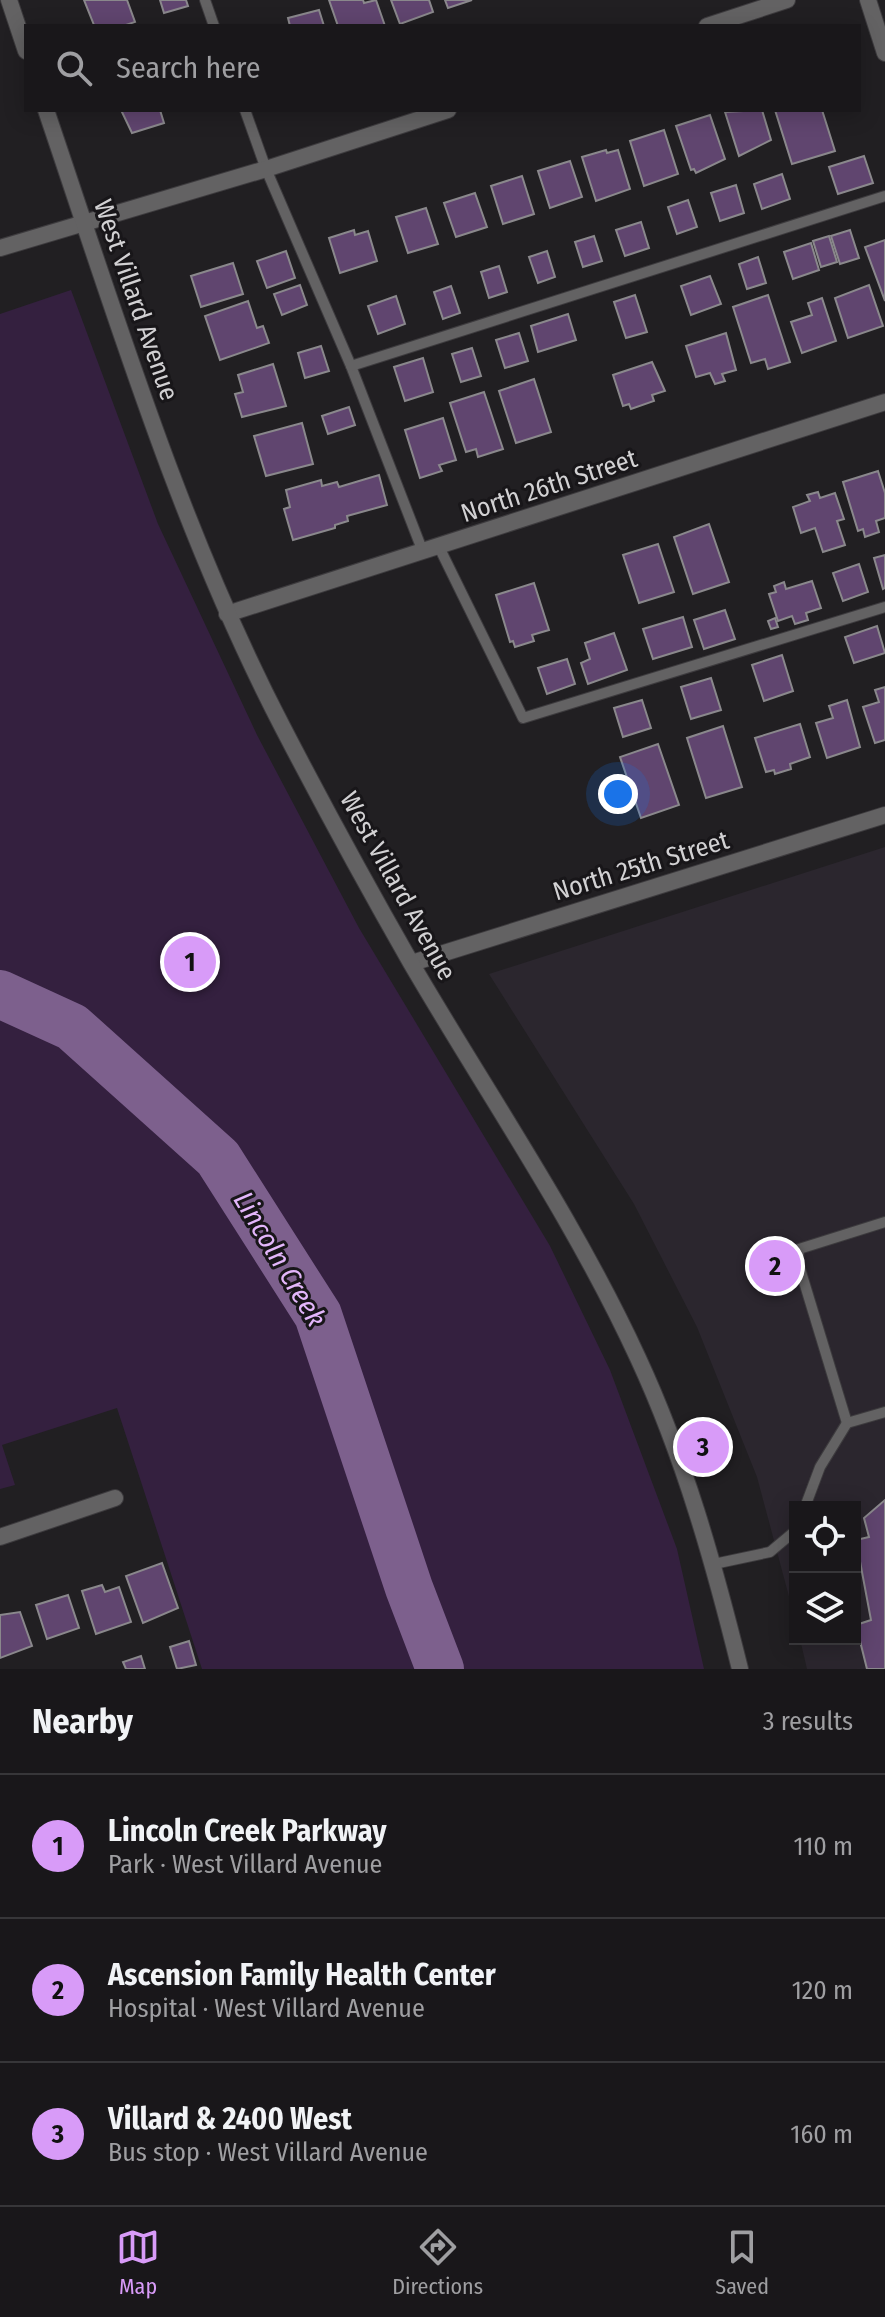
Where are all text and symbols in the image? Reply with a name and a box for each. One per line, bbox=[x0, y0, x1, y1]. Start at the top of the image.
search box bbox=[24, 24, 861, 112]
icon: search bbox=[52, 46, 96, 90]
text: Search here bbox=[116, 50, 261, 86]
street label: West Villard Avenue bbox=[87, 195, 185, 405]
street label: North 26th Street bbox=[457, 443, 641, 529]
your location bbox=[598, 774, 638, 814]
street label: West Villard Avenue bbox=[333, 786, 463, 986]
street label: North 25th Street bbox=[549, 824, 733, 907]
pin: 1 bbox=[164, 932, 216, 992]
water label: Lincoln Creek bbox=[227, 1186, 333, 1333]
pin: 2 bbox=[749, 1236, 801, 1296]
pin: 3 bbox=[677, 1417, 729, 1477]
map controls bbox=[789, 1501, 861, 1645]
button: locate bbox=[789, 1501, 861, 1573]
button: layers bbox=[789, 1573, 861, 1645]
text: Nearby bbox=[32, 1701, 133, 1742]
text: 3 results bbox=[763, 1706, 853, 1737]
text: Lincoln Creek Parkway bbox=[108, 1813, 386, 1849]
text: 1 bbox=[53, 1831, 64, 1862]
text: 110 m bbox=[793, 1831, 853, 1862]
text: Park · West Villard Avenue bbox=[108, 1849, 382, 1880]
text: Ascension Family Health Center bbox=[108, 1957, 496, 1993]
text: 2 bbox=[52, 1975, 64, 2006]
text: 120 m bbox=[792, 1975, 853, 2006]
text: Hospital · West Villard Avenue bbox=[108, 1993, 425, 2024]
text: Villard & 2400 West bbox=[108, 2101, 352, 2137]
text: 3 bbox=[52, 2119, 64, 2150]
text: 160 m bbox=[790, 2119, 853, 2150]
text: Bus stop · West Villard Avenue bbox=[108, 2137, 428, 2168]
tab: Map bbox=[116, 2225, 160, 2300]
tab: Directions bbox=[392, 2225, 483, 2300]
tab: Saved bbox=[715, 2225, 769, 2300]

